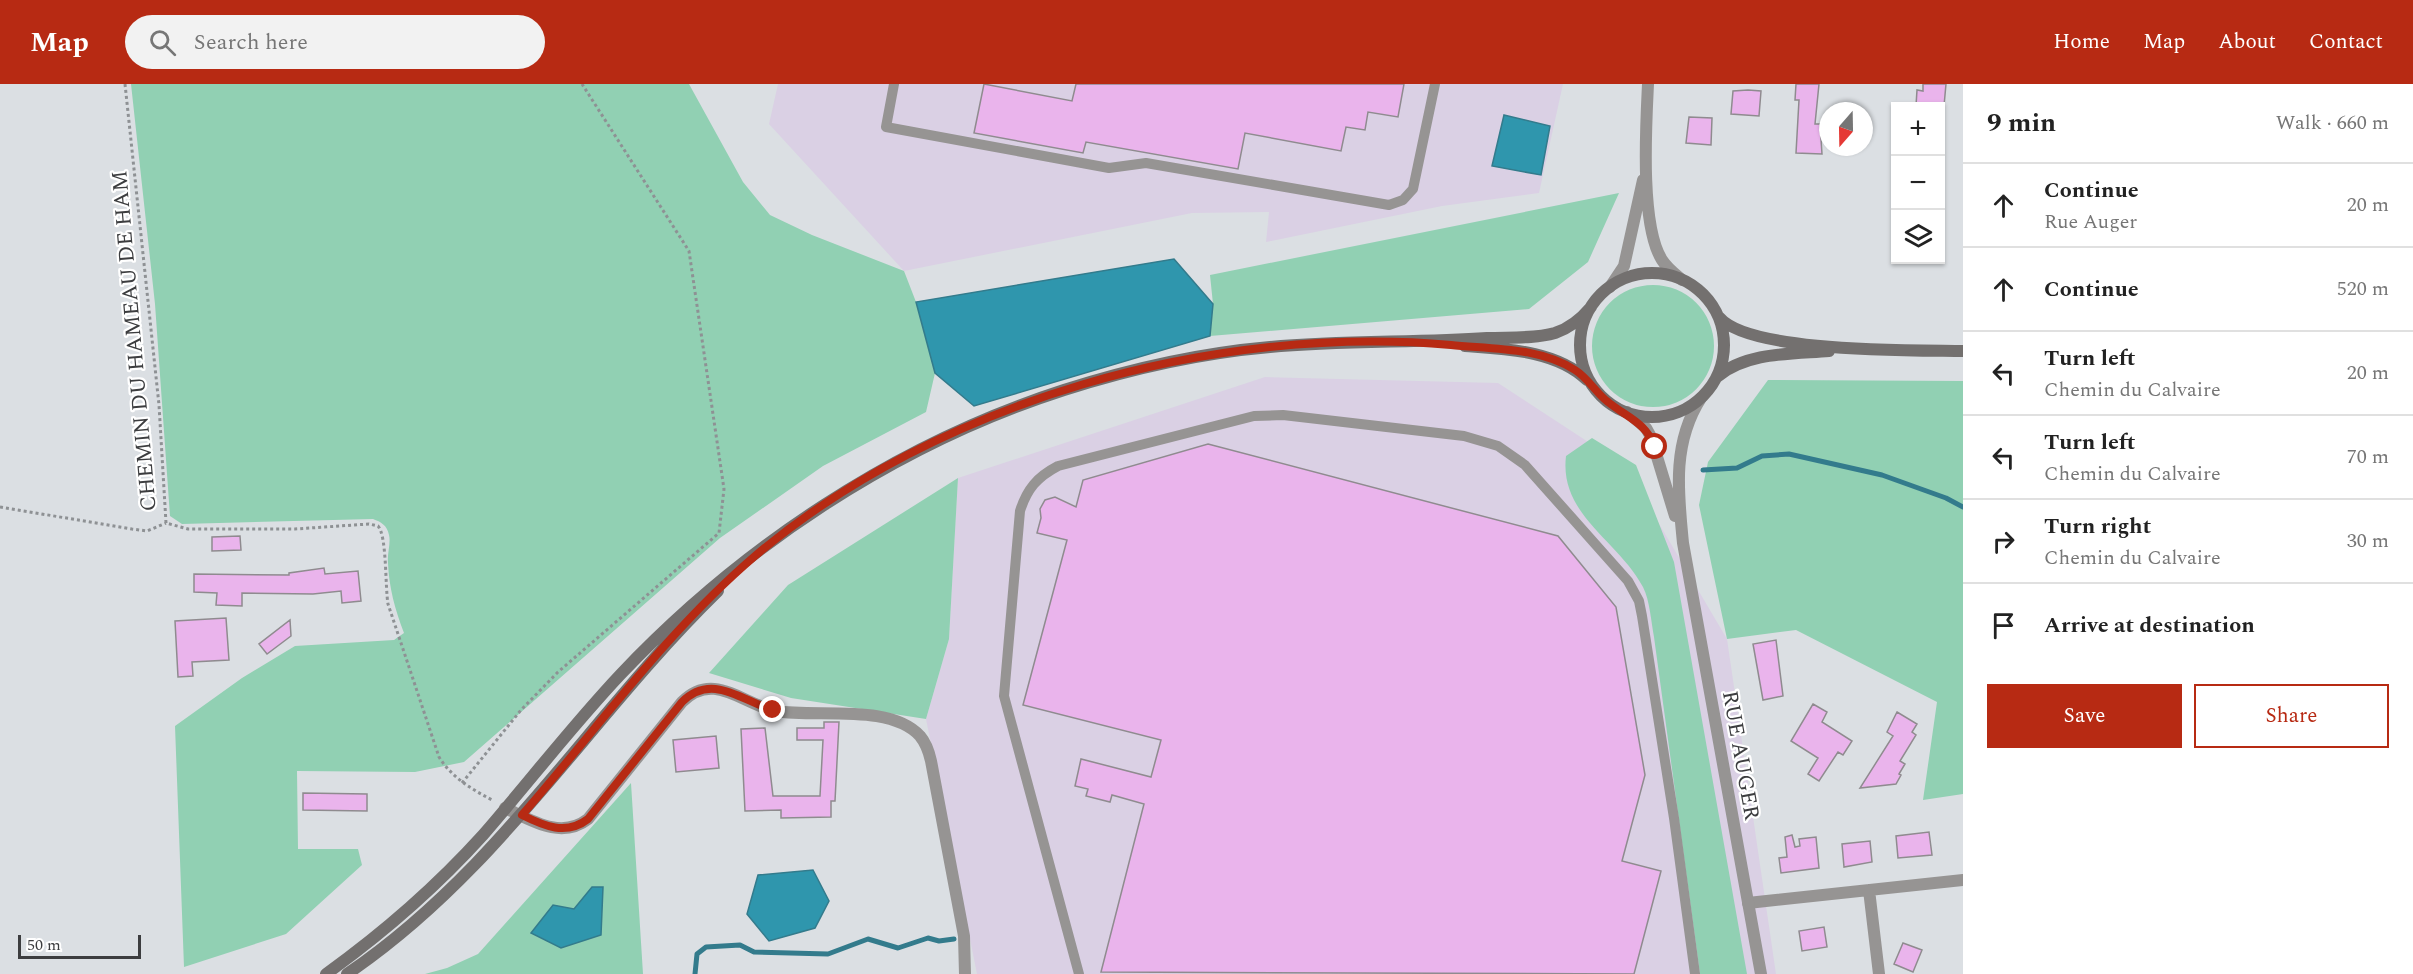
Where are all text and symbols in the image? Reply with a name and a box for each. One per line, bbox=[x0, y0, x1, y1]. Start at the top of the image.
search box bbox=[125, 15, 545, 69]
text: Map bbox=[30, 21, 89, 64]
icon: search bbox=[146, 26, 179, 59]
text: Search here bbox=[194, 26, 308, 59]
text: Home bbox=[2053, 26, 2110, 58]
text: Map bbox=[2143, 26, 2185, 58]
text: About bbox=[2218, 26, 2276, 58]
text: Contact bbox=[2309, 26, 2383, 58]
north arrow bbox=[1819, 102, 1873, 156]
map controls bbox=[1891, 102, 1945, 264]
button: + bbox=[1891, 102, 1945, 156]
text: 9 min bbox=[1987, 103, 2056, 143]
text: Walk · 660 m bbox=[2276, 108, 2389, 138]
button: − bbox=[1891, 156, 1945, 210]
street label: CHEMIN DU HAMEAU DE HAM bbox=[103, 169, 166, 513]
text: Continue bbox=[2044, 174, 2139, 207]
icon: ahead bbox=[1987, 189, 2020, 222]
text: 20 m bbox=[2347, 190, 2389, 220]
text: Rue Auger bbox=[2044, 207, 2137, 237]
button: layers bbox=[1891, 210, 1945, 264]
icon: ahead bbox=[1987, 273, 2020, 306]
text: Continue bbox=[2044, 273, 2139, 306]
text: 520 m bbox=[2337, 274, 2389, 304]
text: Turn left bbox=[2044, 342, 2136, 375]
icon: left bbox=[1987, 357, 2020, 390]
text: 20 m bbox=[2347, 358, 2389, 388]
text: Chemin du Calvaire bbox=[2044, 375, 2221, 405]
text: Turn left bbox=[2044, 426, 2136, 459]
route start bbox=[1641, 433, 1667, 459]
icon: left bbox=[1987, 441, 2020, 474]
text: 70 m bbox=[2347, 442, 2389, 472]
text: Chemin du Calvaire bbox=[2044, 459, 2221, 489]
text: Turn right bbox=[2044, 510, 2151, 543]
icon: right bbox=[1987, 525, 2020, 558]
text: 30 m bbox=[2347, 526, 2389, 556]
text: Chemin du Calvaire bbox=[2044, 543, 2221, 573]
icon: arrive bbox=[1987, 609, 2020, 642]
text: Arrive at destination bbox=[2044, 609, 2255, 642]
button: Save bbox=[1987, 684, 2182, 748]
button: Share bbox=[2194, 684, 2389, 748]
street label: RUE AUGER bbox=[1713, 688, 1768, 823]
route end bbox=[759, 696, 785, 722]
scale bar bbox=[18, 932, 141, 960]
text: 50 m bbox=[27, 933, 61, 957]

